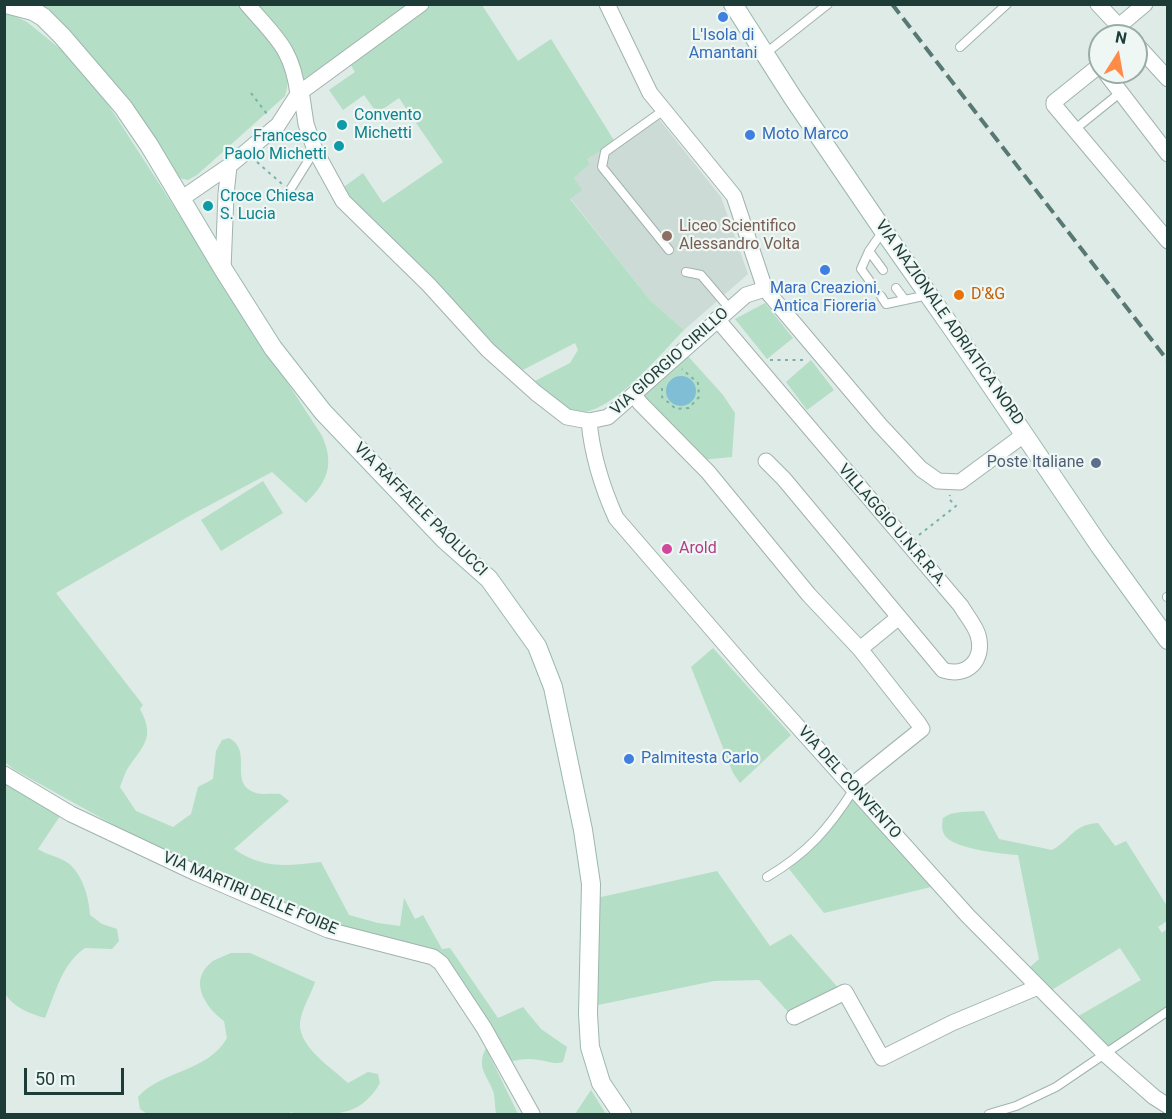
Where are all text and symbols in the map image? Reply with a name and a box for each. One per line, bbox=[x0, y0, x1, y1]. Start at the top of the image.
marker: L'Isola di Amantani bbox=[716, 10, 730, 24]
north arrow bbox=[1088, 24, 1148, 84]
place label: L'Isola di Amantani bbox=[689, 26, 757, 64]
text: N bbox=[1114, 27, 1128, 48]
place label: Convento Michetti bbox=[354, 106, 422, 144]
marker: Convento Michetti bbox=[335, 118, 349, 132]
place label: Moto Marco bbox=[762, 125, 849, 145]
place label: Francesco Paolo Michetti bbox=[224, 127, 327, 165]
marker: Moto Marco bbox=[743, 128, 757, 142]
marker: Francesco Paolo Michetti bbox=[332, 139, 346, 153]
place label: Croce Chiesa S. Lucia bbox=[220, 187, 314, 225]
marker: Croce Chiesa S. Lucia bbox=[201, 199, 215, 213]
place label: Liceo Scientifico Alessandro Volta bbox=[679, 217, 800, 255]
street label: VIA NAZIONALE ADRIATICA NORD bbox=[871, 217, 1027, 429]
marker: Liceo Scientifico Alessandro Volta bbox=[660, 229, 674, 243]
marker: Mara Creazioni, Antica Fioreria bbox=[818, 263, 832, 277]
place label: Mara Creazioni, Antica Fioreria bbox=[770, 279, 880, 317]
place label: D'&G bbox=[971, 285, 1005, 305]
marker: D'&G bbox=[952, 288, 966, 302]
street label: VIA GIORGIO CIRILLO bbox=[607, 304, 733, 420]
street label: VIA RAFFAELE PAOLUCCI bbox=[349, 439, 491, 581]
place label: Poste Italiane bbox=[987, 453, 1084, 473]
marker: Poste Italiane bbox=[1089, 456, 1103, 470]
street label: VILLAGGIO U.N.R.R.A. bbox=[833, 461, 951, 591]
place label: Arold bbox=[679, 539, 717, 559]
marker: Arold bbox=[660, 542, 674, 556]
street label: VIA DEL CONVENTO bbox=[793, 723, 905, 843]
place label: Palmitesta Carlo bbox=[641, 749, 759, 769]
marker: Palmitesta Carlo bbox=[622, 752, 636, 766]
street label: VIA MARTIRI DELLE FOIBE bbox=[160, 848, 340, 940]
scale bar bbox=[27, 1056, 128, 1094]
text: 50 m bbox=[35, 1068, 75, 1089]

